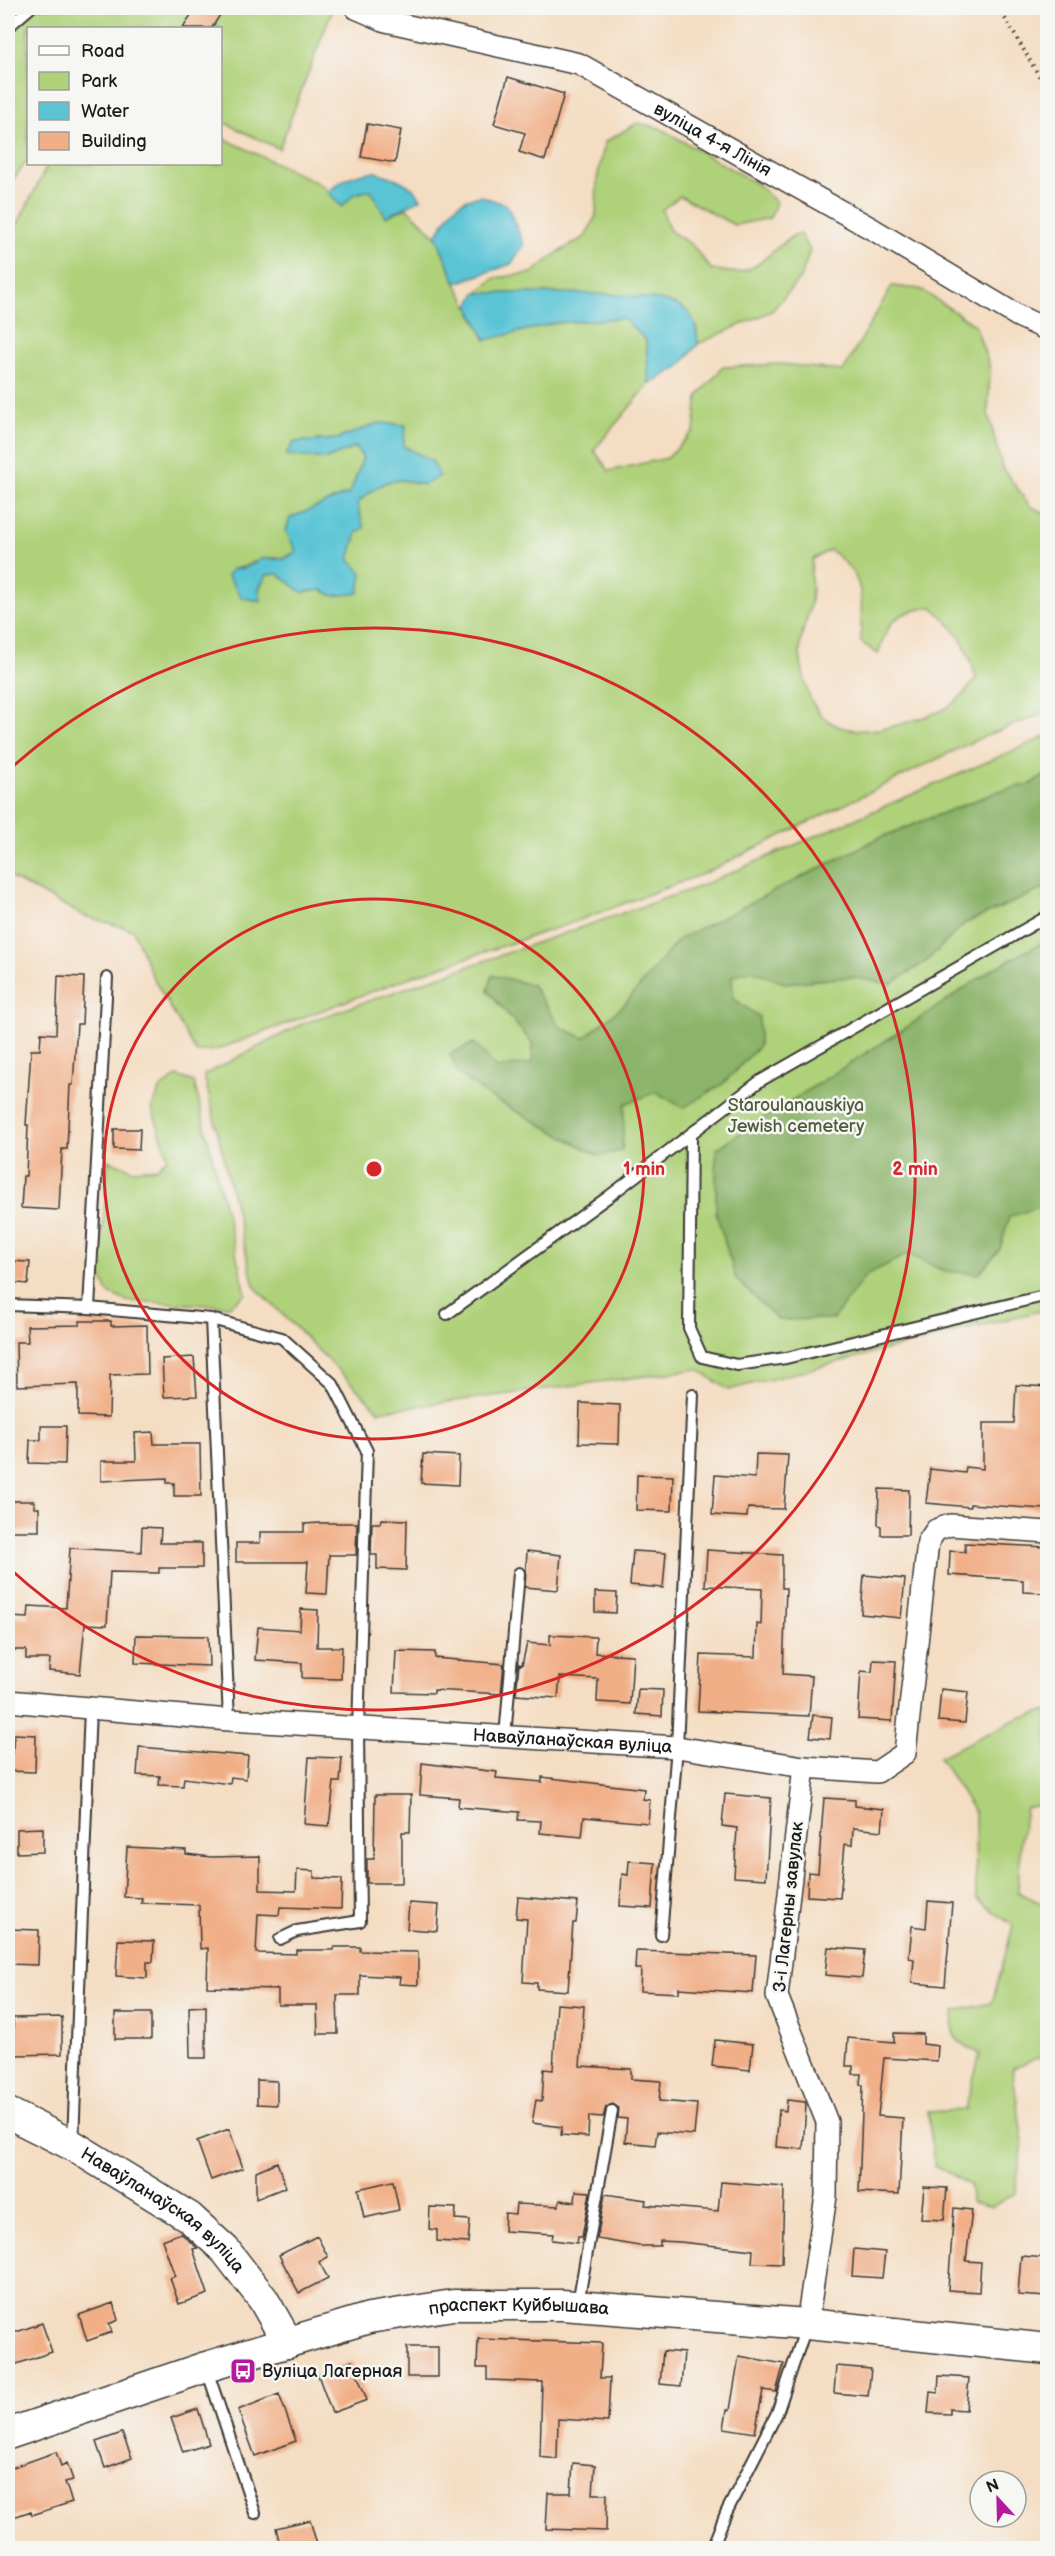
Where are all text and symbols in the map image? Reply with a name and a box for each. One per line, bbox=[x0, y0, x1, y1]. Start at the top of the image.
legend bbox=[27, 27, 222, 165]
text: Road bbox=[81, 41, 125, 62]
text: Park bbox=[81, 71, 117, 92]
street label: вуліца 4-я Лінія bbox=[650, 98, 775, 181]
text: Water bbox=[81, 101, 129, 122]
text: Building bbox=[81, 131, 147, 152]
park label: Staroulanauskiya Jewish cemetery bbox=[728, 1095, 865, 1137]
centre of rings bbox=[364, 1159, 384, 1179]
text: 1 min bbox=[623, 1159, 665, 1180]
text: 2 min bbox=[892, 1159, 938, 1180]
street label: Наваўланаўская вуліца bbox=[472, 1725, 673, 1758]
street label: 3-і Лагерны завулак bbox=[769, 1820, 808, 1994]
street label: Наваўланаўская вуліца bbox=[77, 2143, 249, 2278]
street label: праспект Куйбышава bbox=[427, 2295, 610, 2320]
bus stop icon: Вуліца Лагерная bbox=[228, 2356, 258, 2386]
place label: Вуліца Лагерная bbox=[262, 2361, 403, 2382]
north arrow bbox=[968, 2469, 1028, 2529]
text: N bbox=[984, 2475, 1002, 2498]

